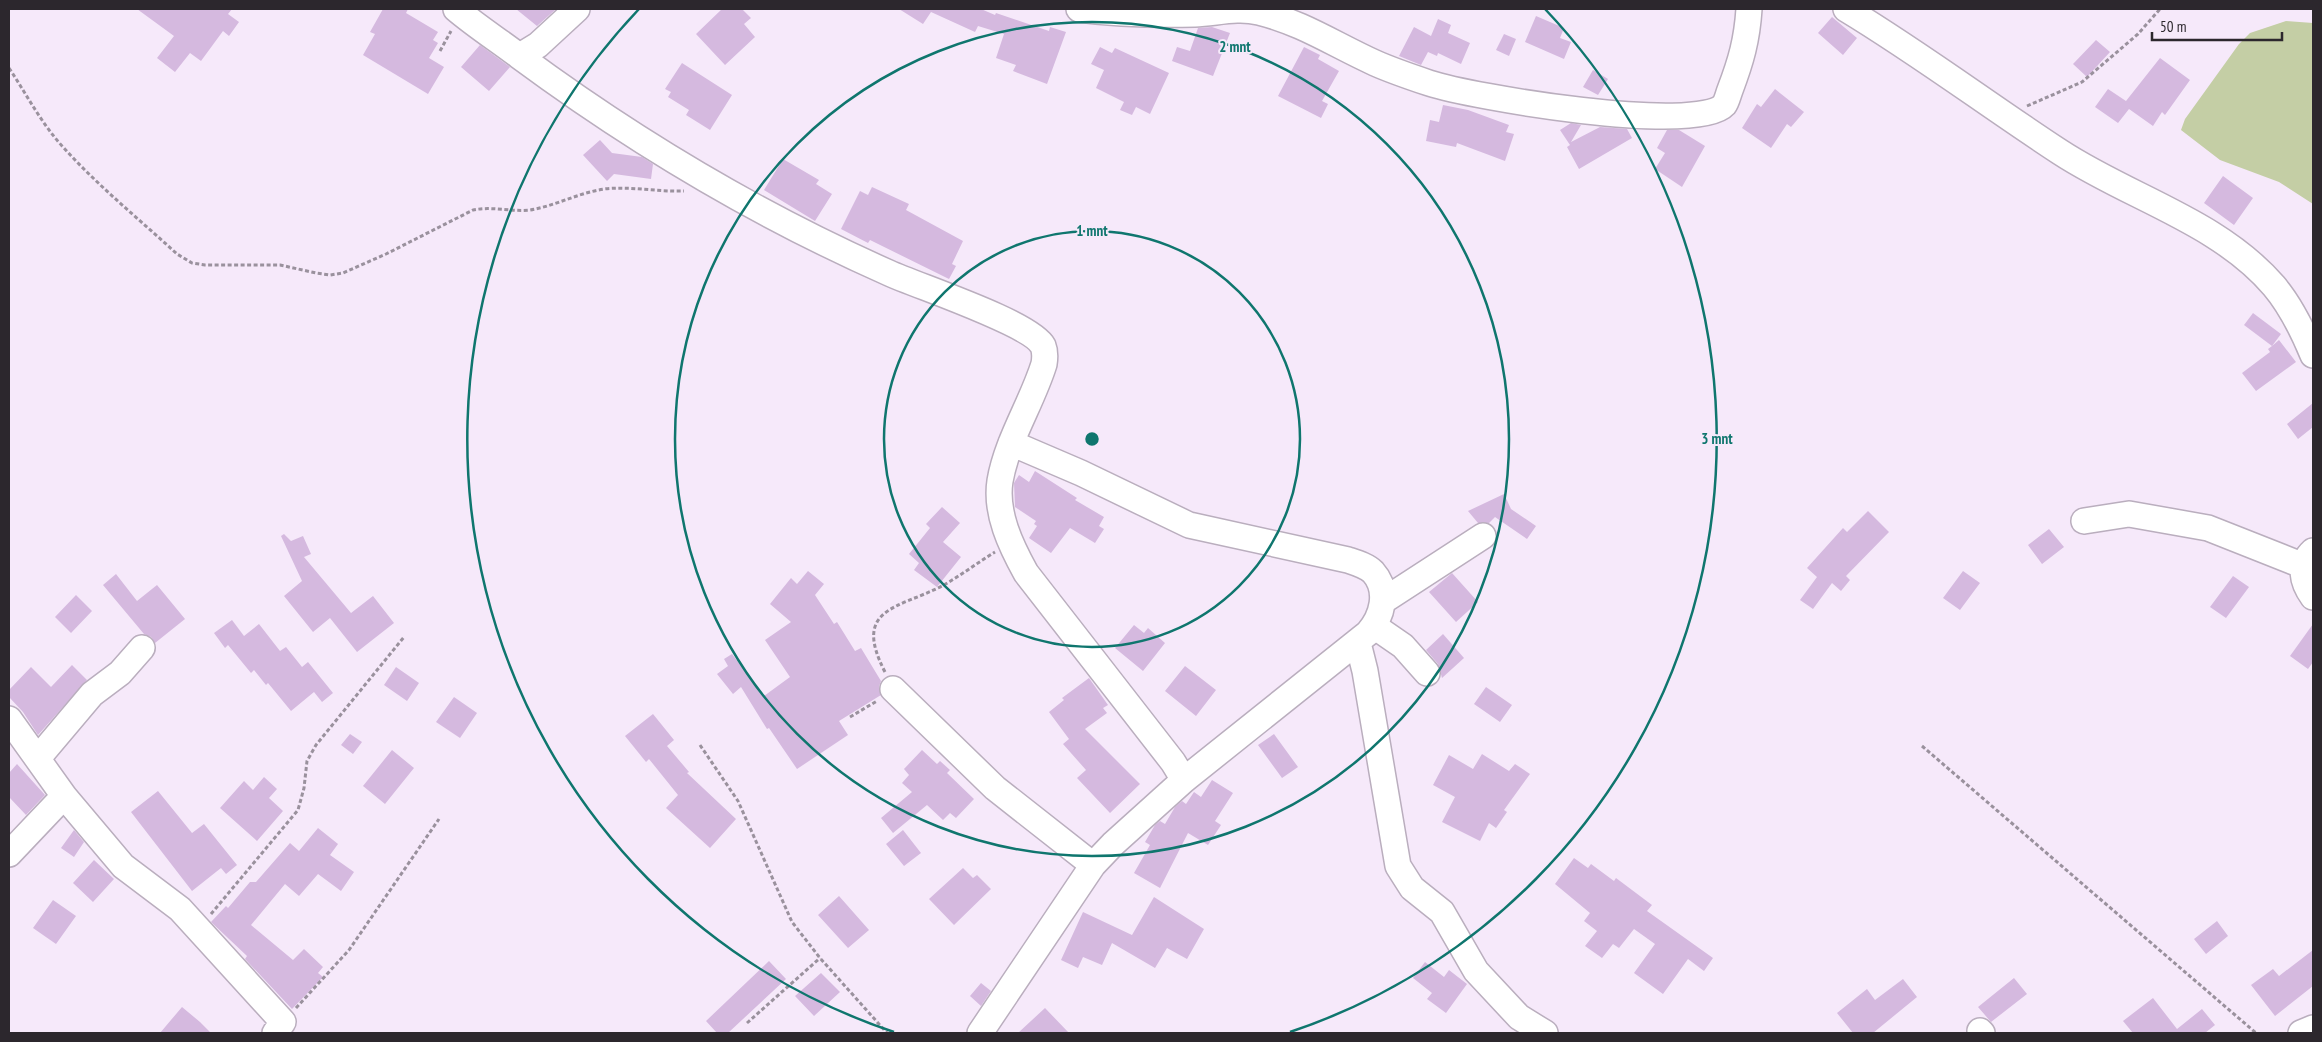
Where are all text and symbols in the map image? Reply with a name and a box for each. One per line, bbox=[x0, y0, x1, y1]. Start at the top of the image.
scale bar bbox=[2152, 10, 2282, 42]
text: 50 m bbox=[2160, 17, 2186, 36]
text: 2 mnt bbox=[1219, 37, 1251, 56]
text: 1 mnt bbox=[1076, 221, 1108, 240]
text: 3 mnt bbox=[1701, 429, 1733, 448]
centre of rings bbox=[1083, 430, 1101, 448]

